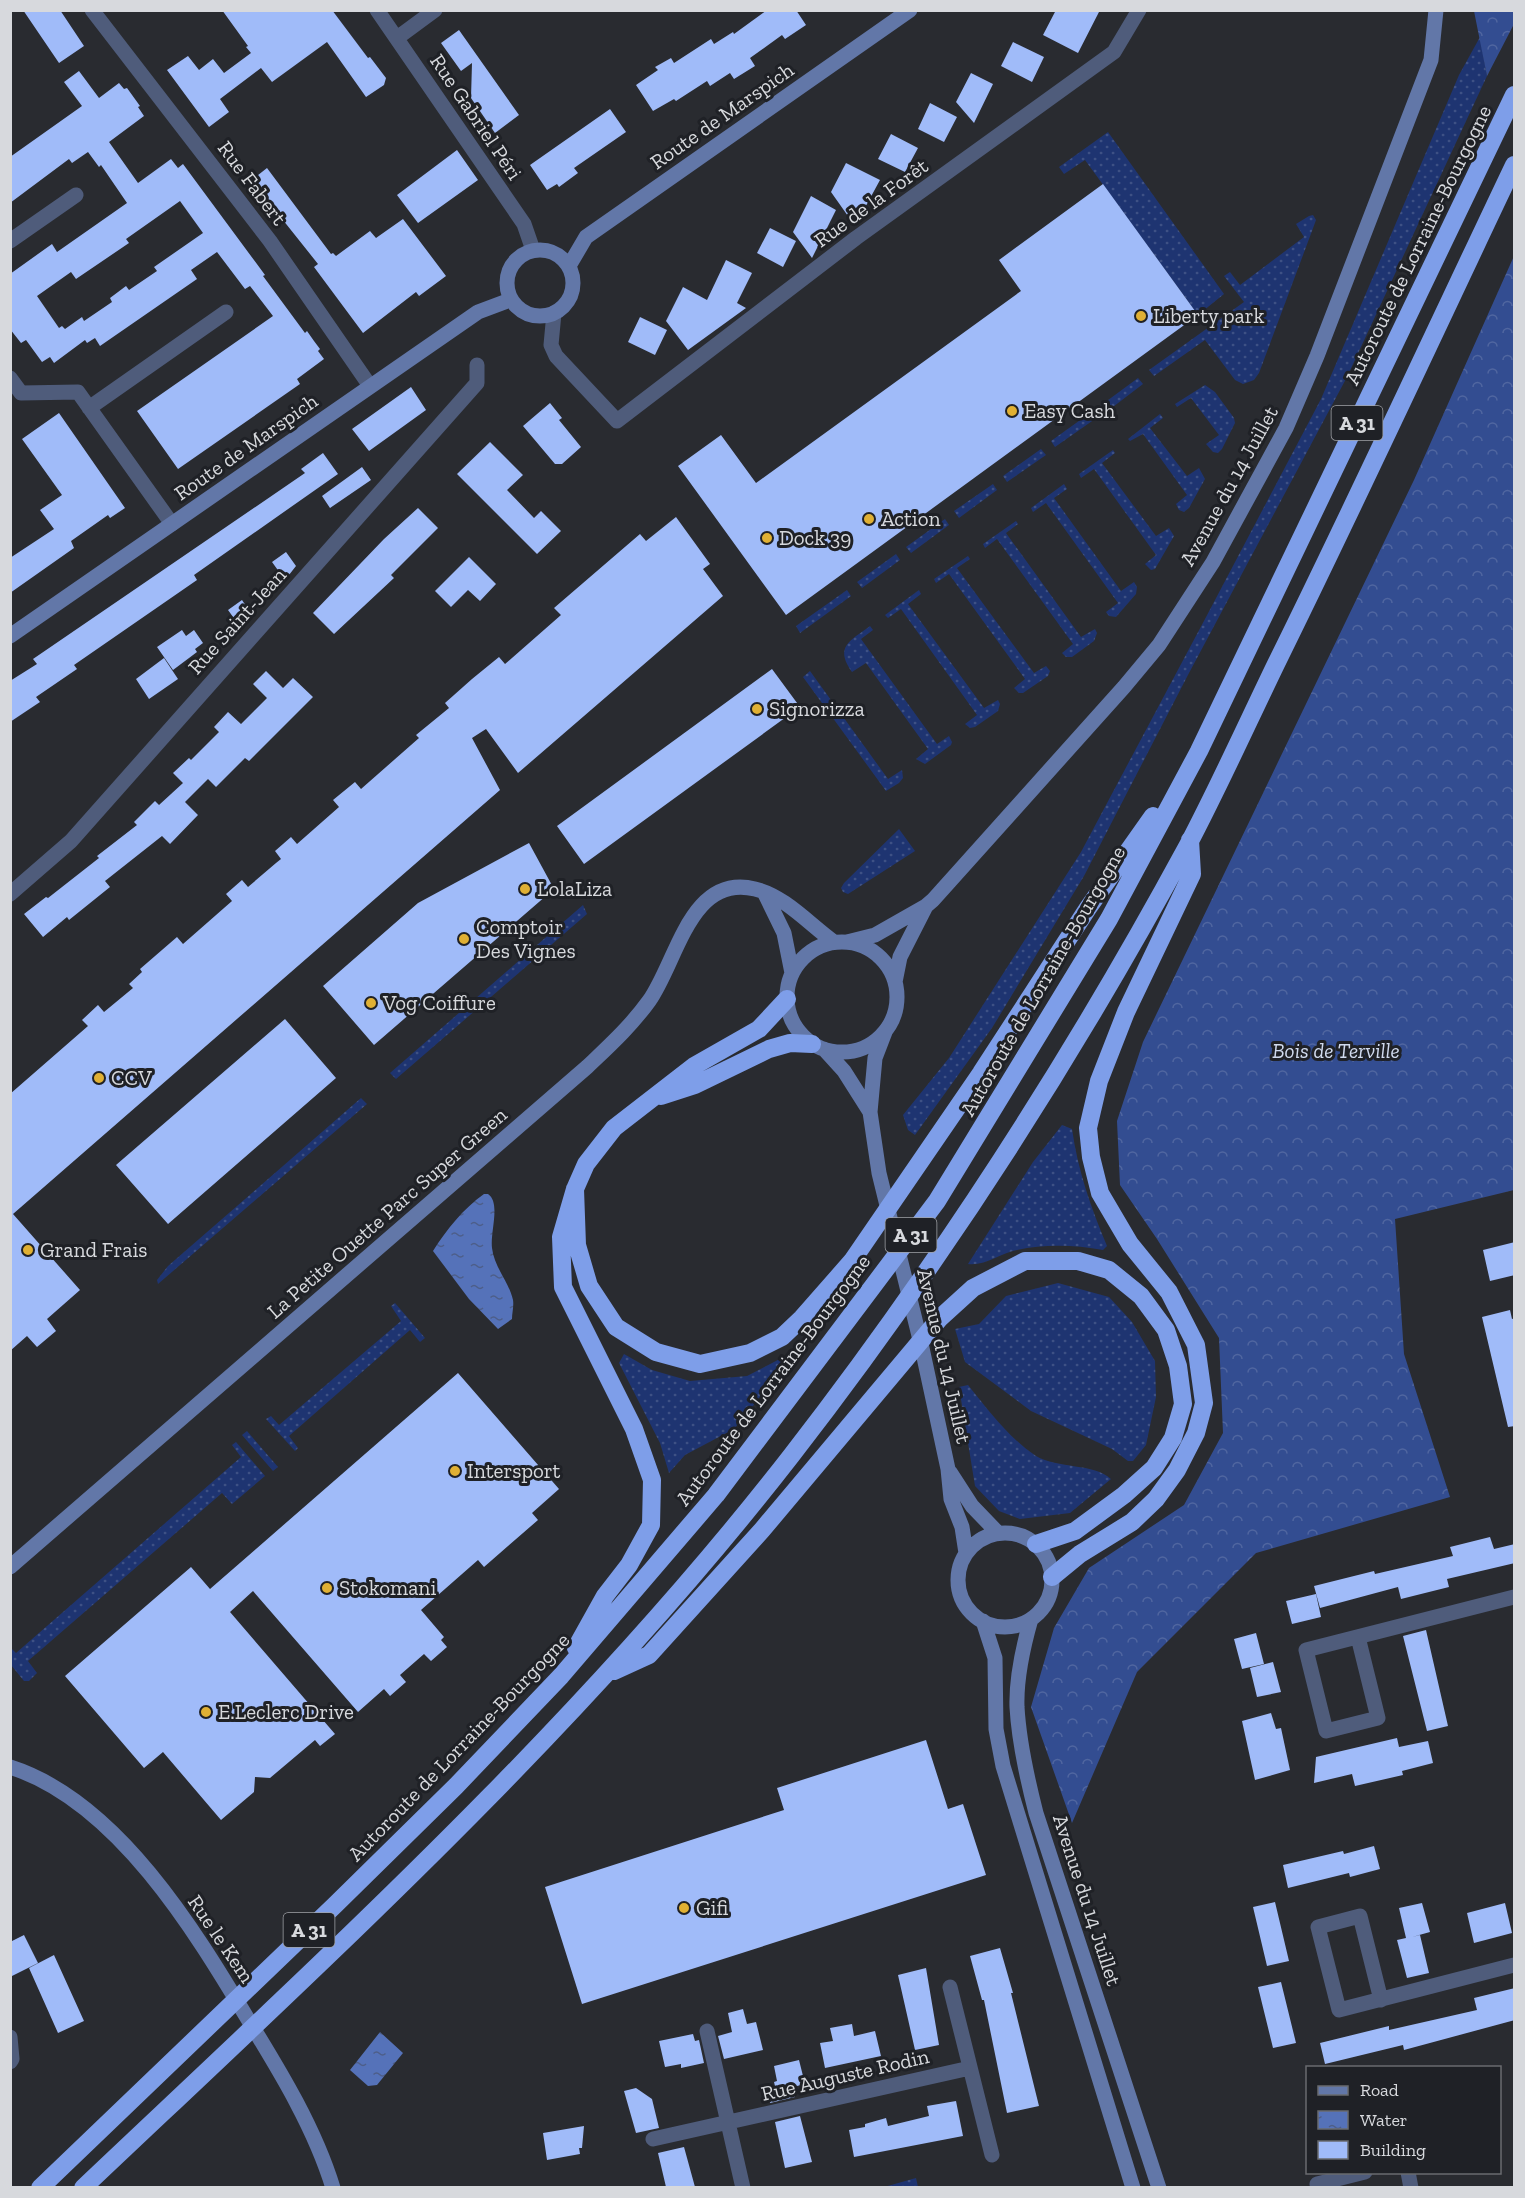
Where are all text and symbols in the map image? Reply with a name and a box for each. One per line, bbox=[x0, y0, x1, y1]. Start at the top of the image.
street label: Rue Gabriel Péri bbox=[425, 49, 528, 184]
street label: Route de Marspich bbox=[645, 57, 798, 174]
street label: Autoroute de Lorraine-Bourgogne bbox=[1339, 101, 1496, 389]
street label: Rue Fabert bbox=[213, 136, 292, 230]
street label: Rue de la Forêt bbox=[809, 153, 933, 252]
place label: Liberty park bbox=[1153, 303, 1264, 328]
marker: Liberty park bbox=[1134, 309, 1148, 323]
street label: Route de Marspich bbox=[169, 388, 322, 505]
place label: Easy Cash bbox=[1024, 398, 1116, 423]
street label: Avenue du 14 Juillet bbox=[1174, 401, 1283, 570]
marker: Easy Cash bbox=[1005, 404, 1019, 418]
road number: A 31 bbox=[1332, 406, 1382, 440]
place label: Action bbox=[881, 506, 941, 531]
marker: Action bbox=[862, 512, 876, 526]
place label: Dock 39 bbox=[779, 525, 851, 550]
marker: Dock 39 bbox=[760, 531, 774, 545]
street label: Rue Saint-Jean bbox=[182, 562, 291, 679]
place label: Signorizza bbox=[769, 696, 865, 721]
marker: Signorizza bbox=[750, 702, 764, 716]
street label: Autoroute de Lorraine-Bourgogne bbox=[955, 841, 1130, 1120]
place label: LolaLiza bbox=[537, 876, 612, 901]
marker: LolaLiza bbox=[518, 882, 532, 896]
place label: Comptoir Des Vignes bbox=[476, 914, 576, 963]
marker: Comptoir Des Vignes bbox=[457, 932, 471, 946]
place label: Vog Coiffure bbox=[382, 990, 496, 1015]
marker: Vog Coiffure bbox=[364, 996, 378, 1010]
park label: Bois de Terville bbox=[1272, 1038, 1400, 1063]
place label: CCV bbox=[111, 1065, 152, 1090]
marker: CCV bbox=[92, 1071, 106, 1085]
street label: La Petite Ouette Parc Super Green bbox=[262, 1102, 512, 1323]
road number: A 31 bbox=[886, 1218, 936, 1252]
place label: Grand Frais bbox=[40, 1237, 148, 1262]
marker: Grand Frais bbox=[21, 1243, 35, 1257]
street label: Autoroute de Lorraine-Bourgogne bbox=[670, 1249, 875, 1510]
street label: Avenue du 14 Juillet bbox=[912, 1266, 977, 1446]
place label: Intersport bbox=[467, 1458, 561, 1483]
marker: Intersport bbox=[448, 1464, 462, 1478]
place label: Stokomani bbox=[339, 1575, 436, 1600]
marker: Stokomani bbox=[320, 1581, 334, 1595]
street label: Autoroute de Lorraine-Bourgogne bbox=[343, 1627, 575, 1866]
place label: E.Leclerc Drive bbox=[218, 1699, 354, 1724]
marker: E.Leclerc Drive bbox=[199, 1705, 213, 1719]
street label: Avenue du 14 Juillet bbox=[1048, 1811, 1127, 1989]
street label: Rue le Kem bbox=[183, 1890, 260, 1987]
place label: Gifi bbox=[696, 1895, 728, 1920]
marker: Gifi bbox=[677, 1901, 691, 1915]
road number: A 31 bbox=[284, 1913, 334, 1947]
street label: Rue Auguste Rodin bbox=[758, 2043, 931, 2106]
legend bbox=[1306, 2066, 1501, 2174]
text: Road bbox=[1360, 2079, 1399, 2101]
text: Water bbox=[1360, 2109, 1407, 2131]
text: Building bbox=[1360, 2139, 1426, 2161]

